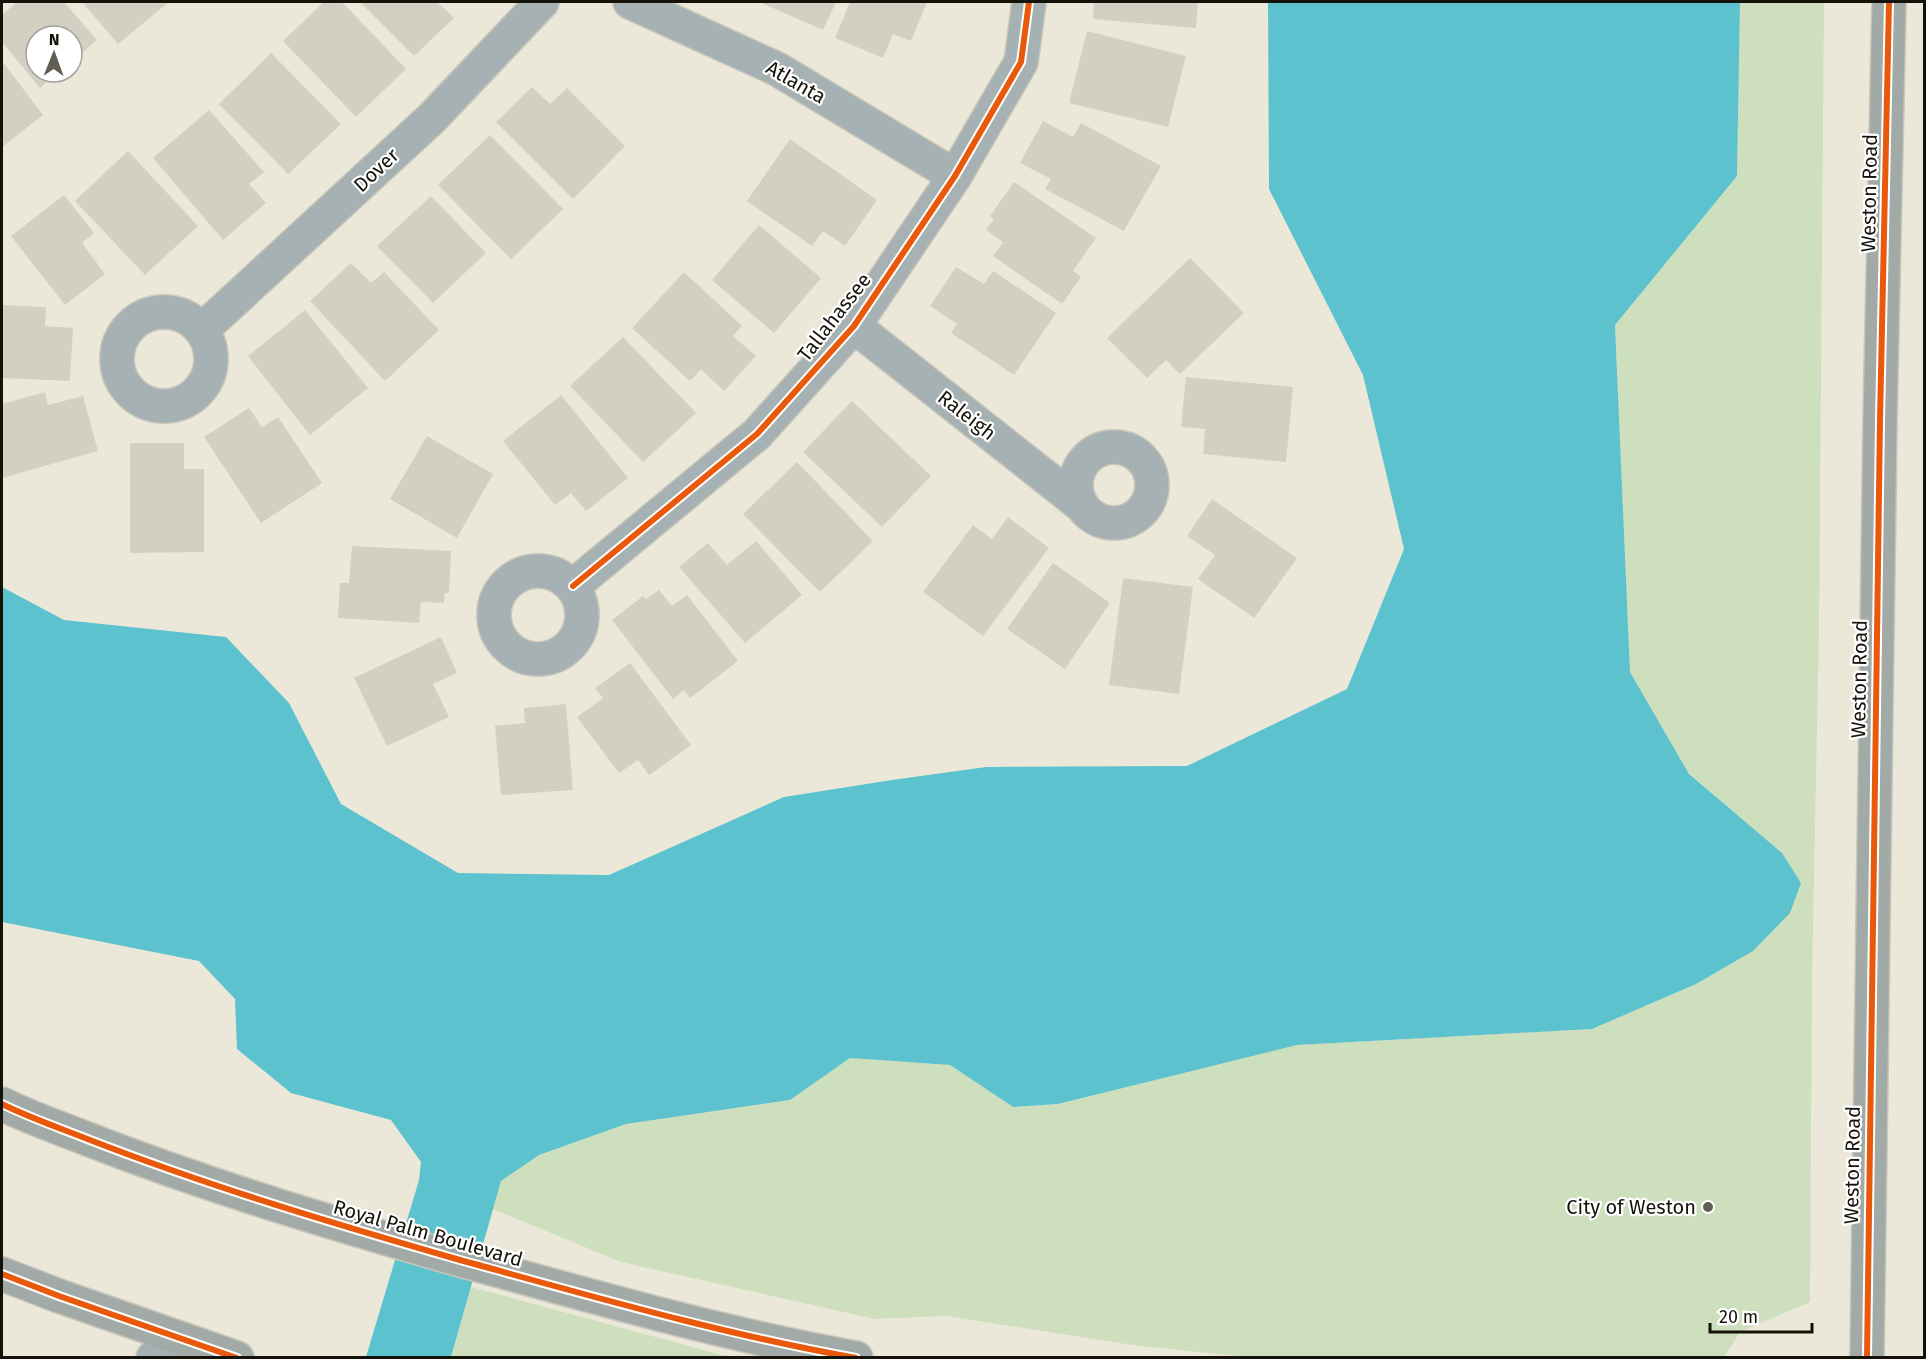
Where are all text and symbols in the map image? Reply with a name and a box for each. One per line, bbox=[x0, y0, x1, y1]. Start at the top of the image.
north arrow bbox=[24, 24, 84, 84]
text: N bbox=[49, 30, 60, 49]
street label: Atlanta bbox=[762, 55, 830, 109]
street label: Weston Road bbox=[1856, 134, 1882, 252]
street label: Dover bbox=[348, 143, 404, 197]
street label: Tallahassee bbox=[792, 268, 876, 366]
street label: Raleigh bbox=[933, 385, 1001, 445]
street label: Weston Road bbox=[1846, 620, 1872, 738]
street label: Weston Road bbox=[1839, 1106, 1865, 1224]
street label: Royal Palm Boulevard bbox=[331, 1194, 525, 1272]
place label: City of Weston bbox=[1566, 1195, 1696, 1219]
marker: City of Weston bbox=[1701, 1200, 1715, 1214]
scale bar bbox=[1710, 1296, 1812, 1334]
text: 20 m bbox=[1719, 1306, 1758, 1328]

